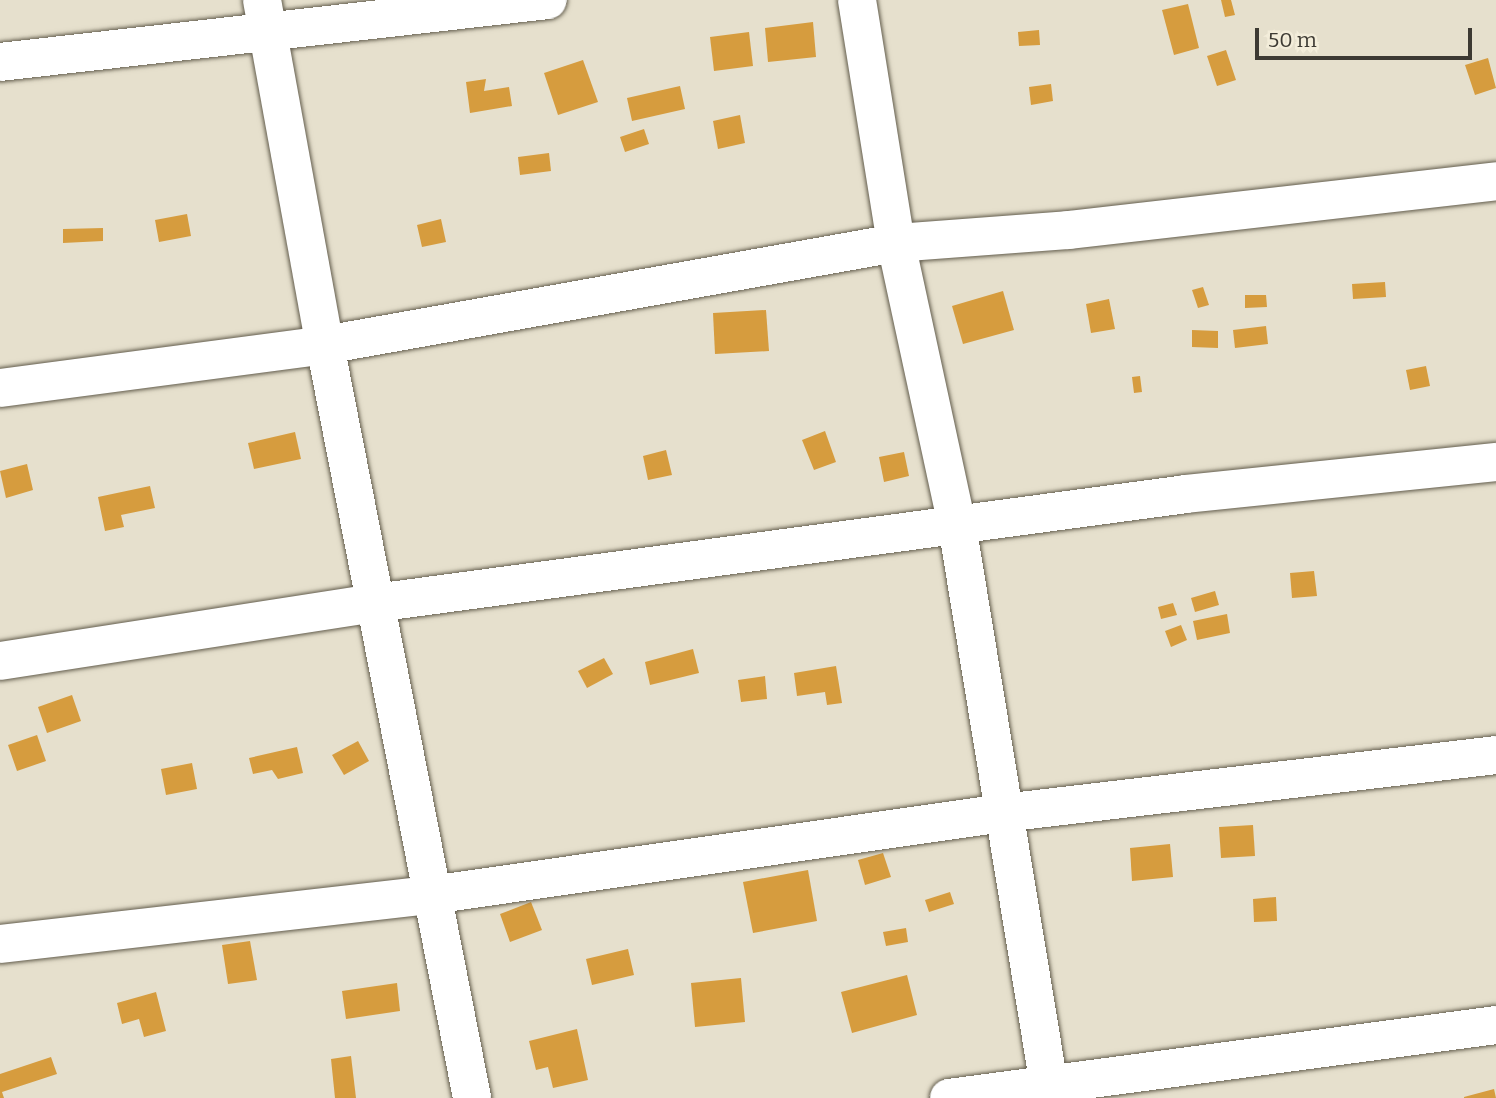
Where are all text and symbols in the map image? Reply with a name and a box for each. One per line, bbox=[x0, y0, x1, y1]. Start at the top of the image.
scale bar bbox=[1258, 14, 1475, 58]
text: 50 m bbox=[1268, 27, 1317, 53]

